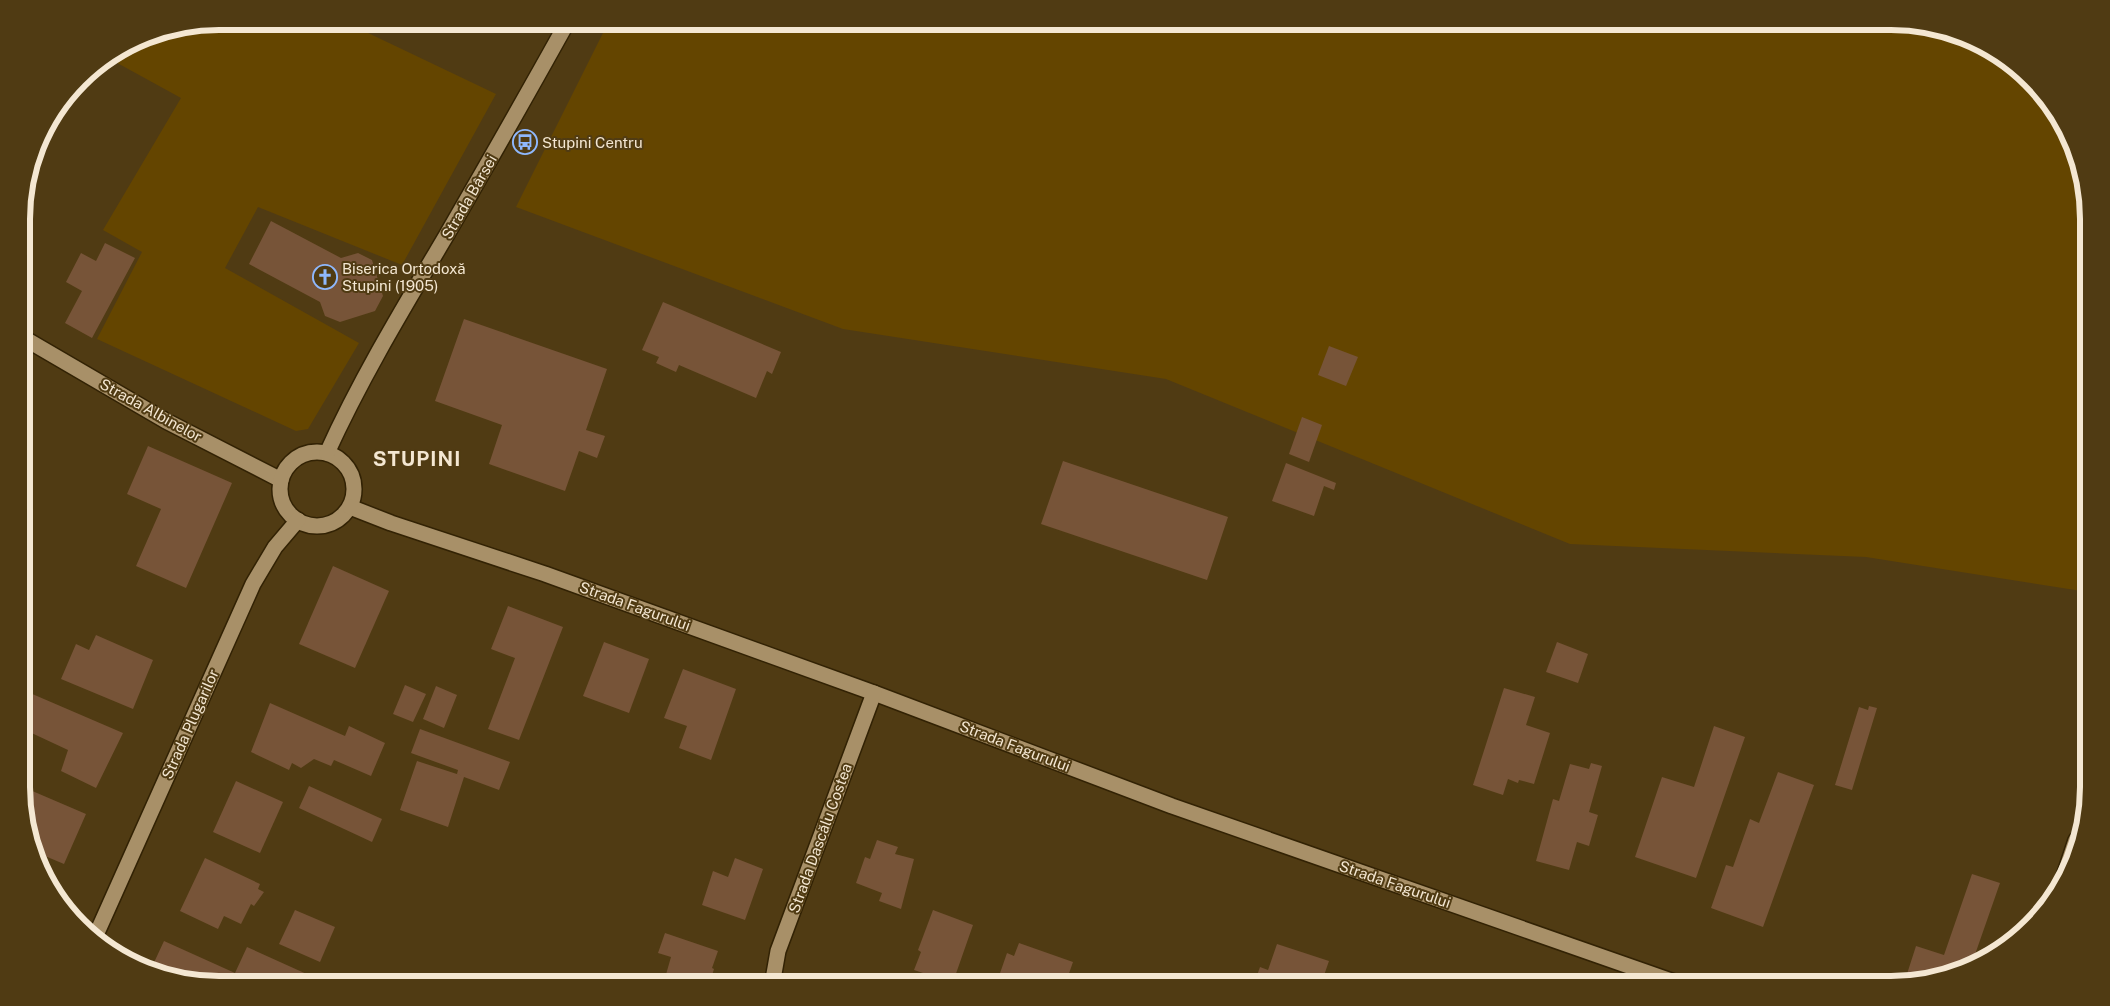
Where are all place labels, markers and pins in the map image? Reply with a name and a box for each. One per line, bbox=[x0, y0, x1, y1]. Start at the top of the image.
bus stop icon: Stupini Centru bbox=[512, 129, 538, 155]
place label: Stupini Centru bbox=[542, 134, 643, 151]
place label: Biserica Ortodoxă Stupini (1905) bbox=[342, 260, 465, 294]
church icon: Biserica Ortodoxă Stupini (1905) bbox=[312, 264, 338, 290]

